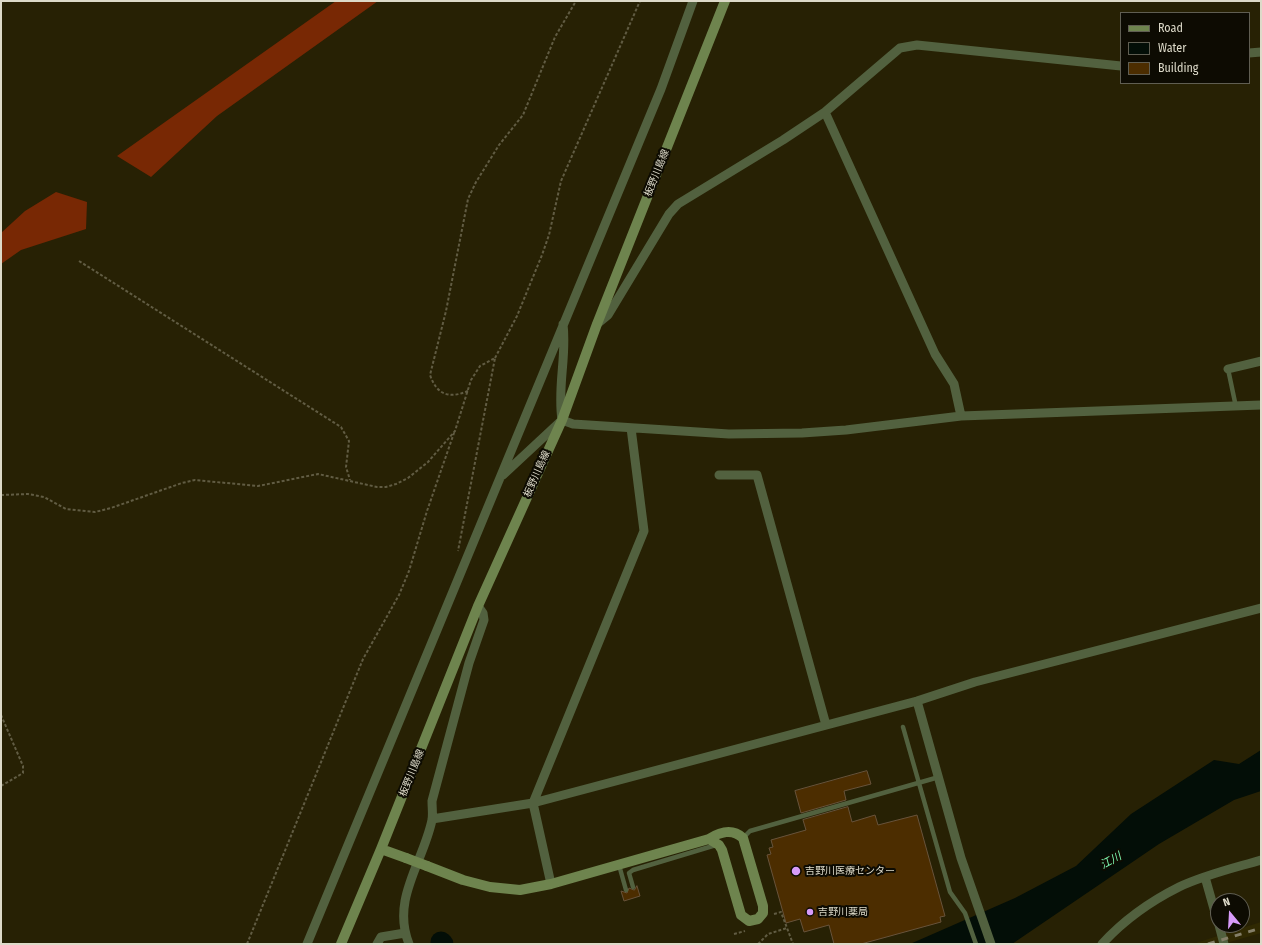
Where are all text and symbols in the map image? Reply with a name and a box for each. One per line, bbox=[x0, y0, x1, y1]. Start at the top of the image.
legend bbox=[1120, 12, 1250, 84]
text: Road bbox=[1158, 21, 1183, 35]
text: Water bbox=[1158, 41, 1186, 55]
text: Building bbox=[1158, 61, 1198, 75]
street label: 板野川島線 bbox=[642, 148, 672, 198]
street label: 板野川島線 bbox=[521, 449, 553, 499]
street label: 板野川島線 bbox=[397, 748, 427, 798]
water label: 江川 bbox=[1098, 850, 1124, 872]
marker: 吉野川医療センター bbox=[790, 865, 802, 877]
place label: 吉野川医療センター bbox=[805, 865, 895, 877]
north arrow bbox=[1210, 893, 1250, 933]
text: N bbox=[1221, 895, 1232, 909]
place label: 吉野川薬局 bbox=[818, 906, 868, 918]
marker: 吉野川薬局 bbox=[805, 907, 815, 917]

